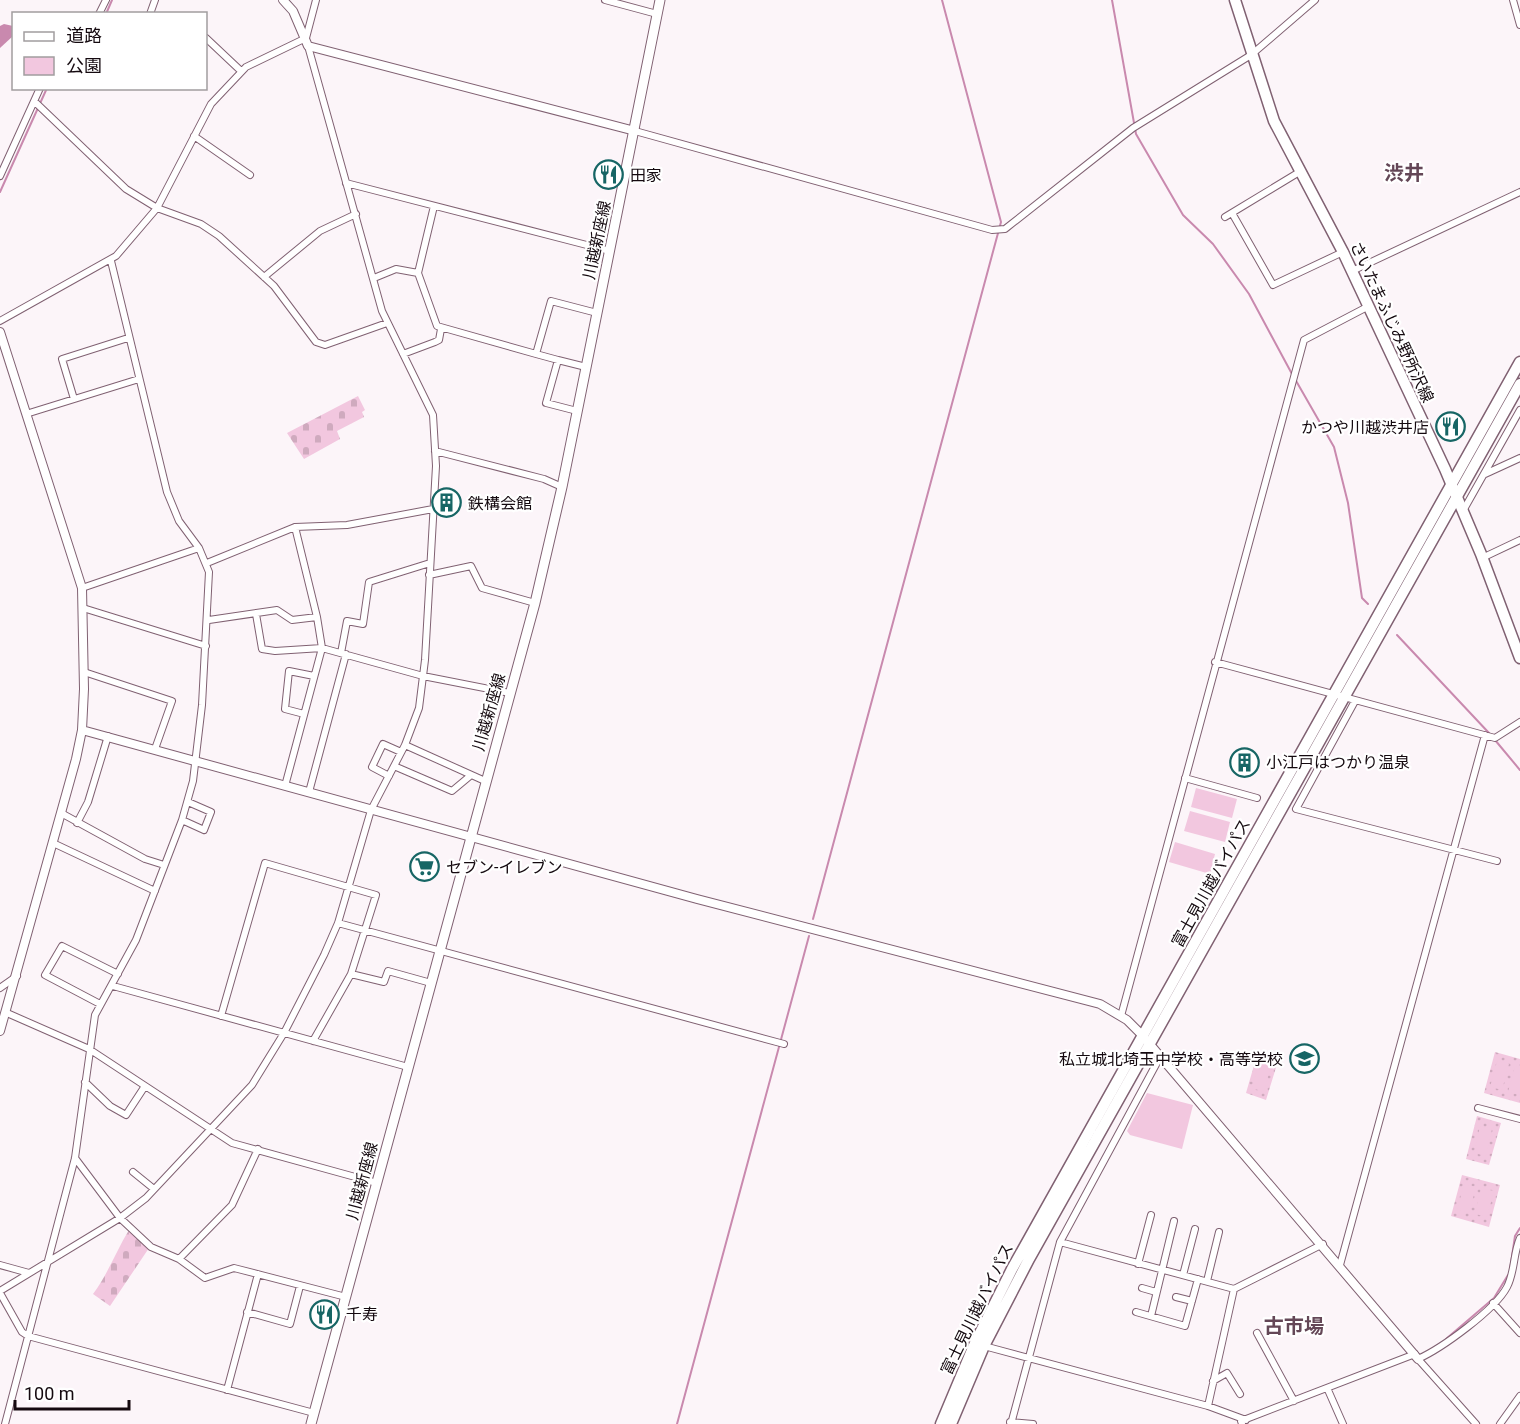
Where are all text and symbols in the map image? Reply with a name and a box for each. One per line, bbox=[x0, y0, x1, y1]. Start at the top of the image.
legend bbox=[12, 12, 207, 90]
text: 道路 bbox=[66, 25, 102, 46]
text: 公園 bbox=[66, 55, 102, 76]
restaurant icon: 田家 bbox=[593, 159, 625, 191]
district label: 渋井 bbox=[1384, 161, 1424, 185]
place label: 田家 bbox=[630, 166, 662, 185]
street label: 川越新座線 bbox=[579, 199, 615, 281]
street label: さいたまふじみ野所沢線 bbox=[1346, 238, 1438, 406]
restaurant icon: かつや川越渋井店 bbox=[1434, 411, 1466, 443]
place label: かつや川越渋井店 bbox=[1301, 418, 1429, 437]
building icon: 鉄構会館 bbox=[431, 487, 463, 519]
place label: 鉄構会館 bbox=[468, 494, 532, 513]
street label: 川越新座線 bbox=[469, 671, 509, 753]
building icon: 小江戸はつかり温泉 bbox=[1229, 746, 1261, 778]
place label: 小江戸はつかり温泉 bbox=[1266, 753, 1410, 772]
street label: 富士見川越バイパス bbox=[1168, 816, 1254, 950]
supermarket icon: セブン-イレブン bbox=[409, 851, 441, 883]
place label: セブン-イレブン bbox=[446, 858, 562, 877]
school or university icon: 私立城北埼玉中学校・高等学校 bbox=[1288, 1043, 1320, 1075]
place label: 私立城北埼玉中学校・高等学校 bbox=[1059, 1050, 1283, 1069]
street label: 川越新座線 bbox=[342, 1140, 382, 1222]
street label: 富士見川越バイパス bbox=[937, 1240, 1017, 1378]
restaurant icon: 千寿 bbox=[309, 1298, 341, 1330]
place label: 千寿 bbox=[346, 1305, 378, 1324]
district label: 古市場 bbox=[1264, 1314, 1324, 1338]
scale bar bbox=[15, 1373, 129, 1411]
text: 100 m bbox=[24, 1383, 75, 1404]

